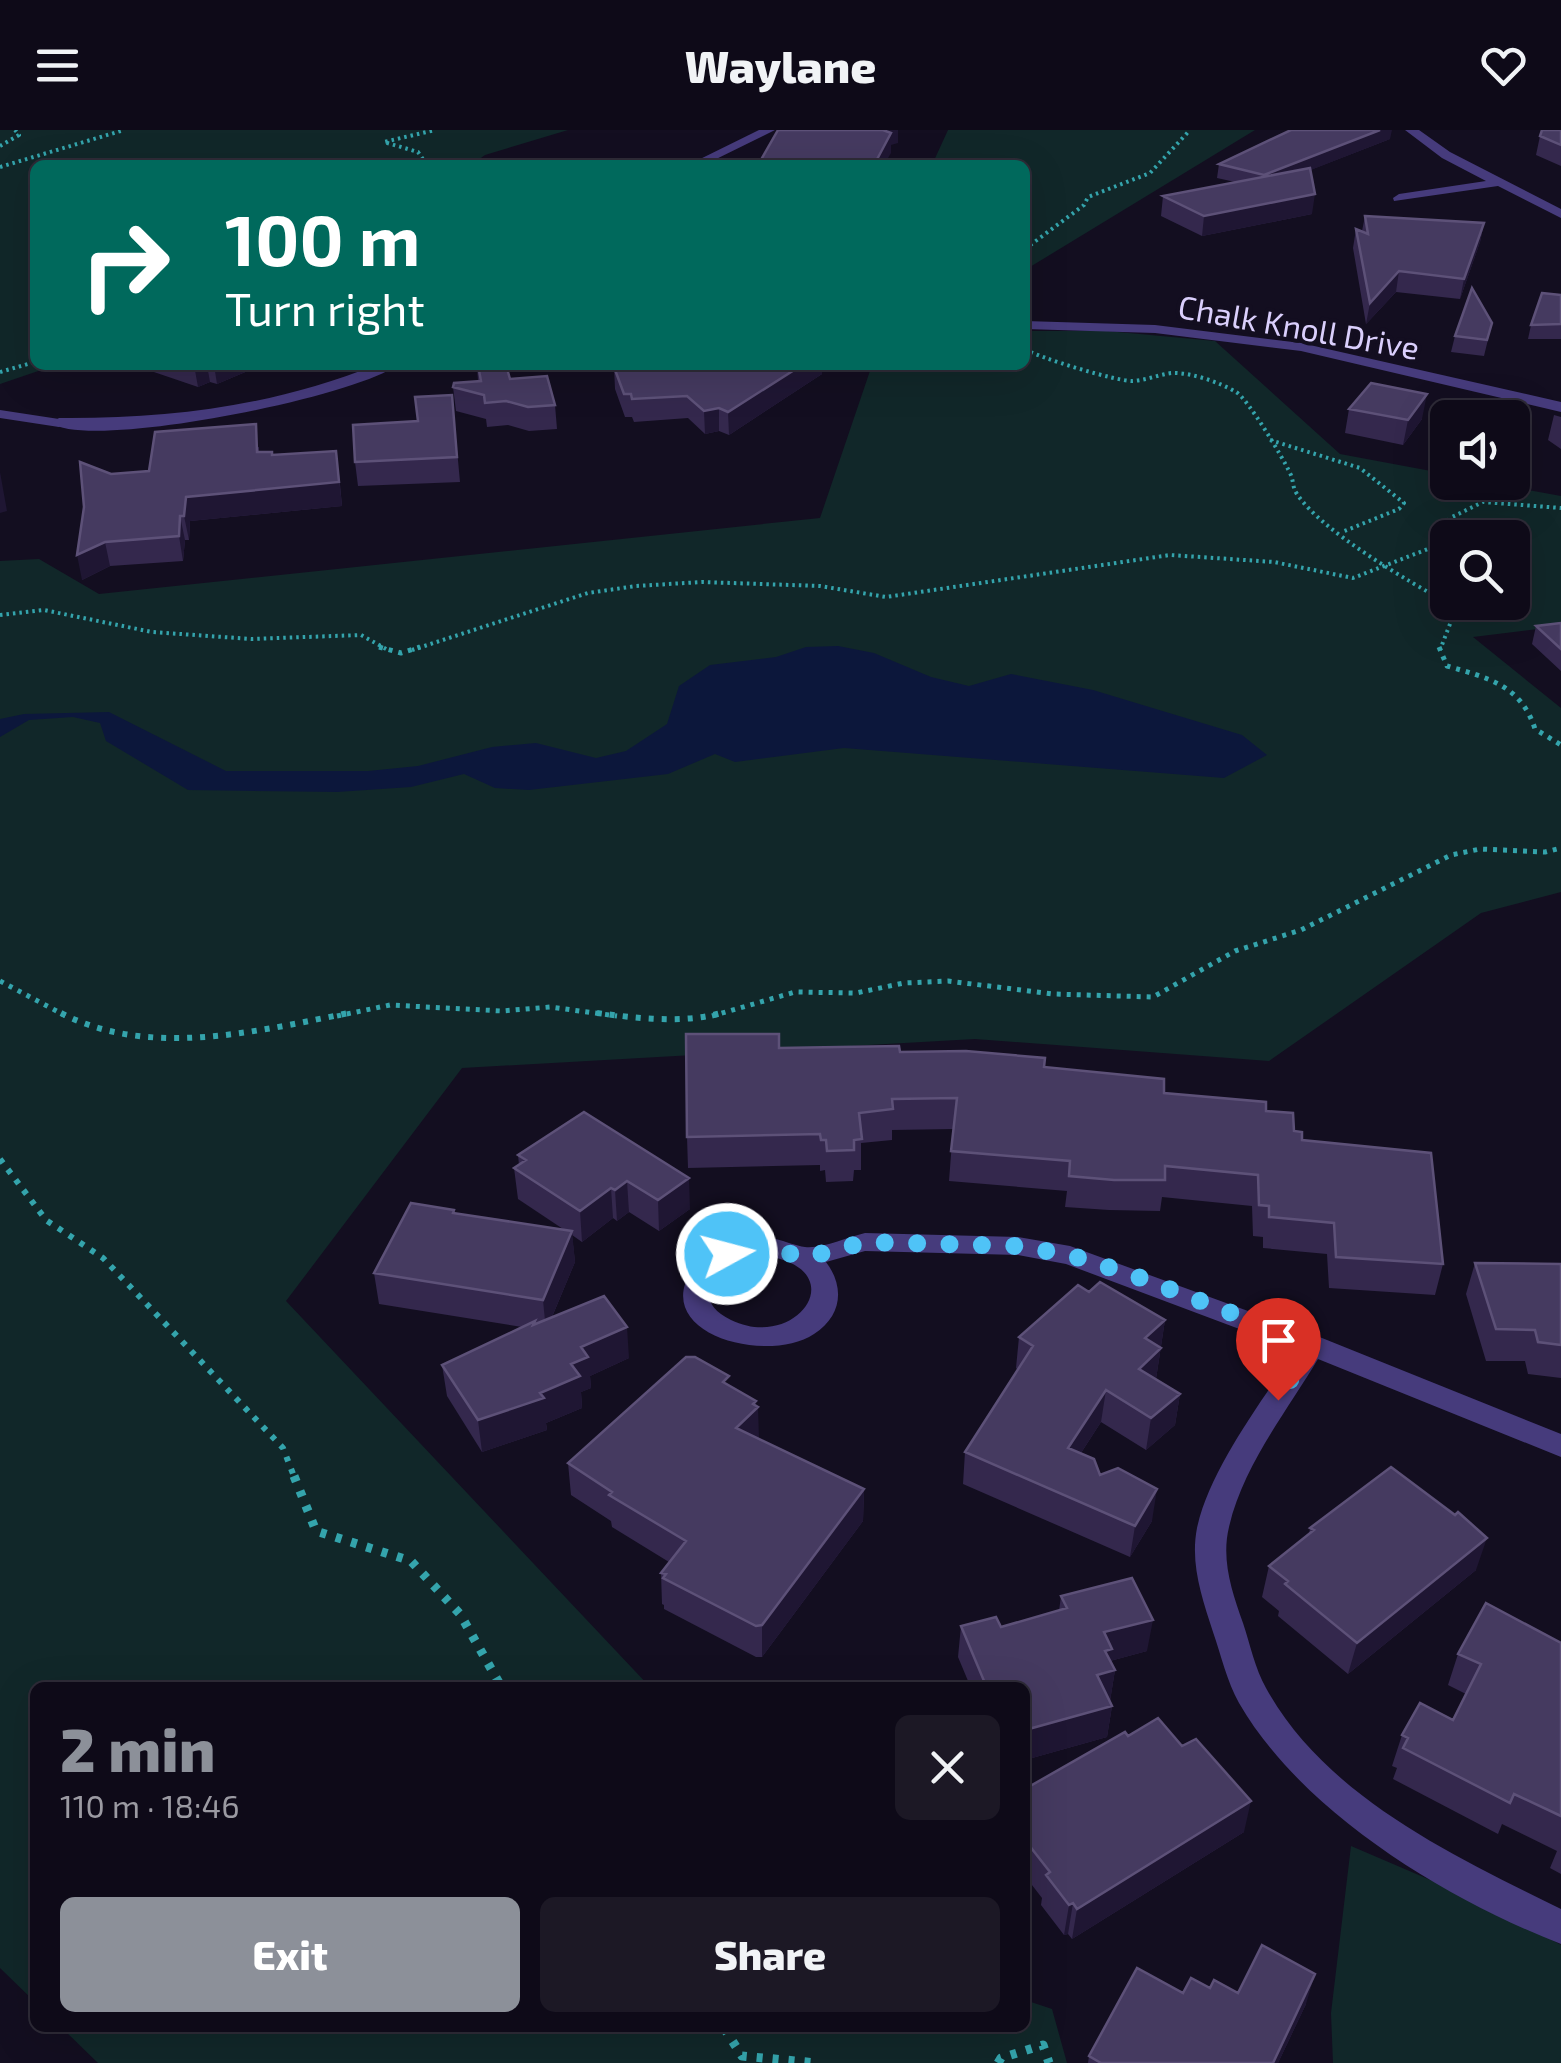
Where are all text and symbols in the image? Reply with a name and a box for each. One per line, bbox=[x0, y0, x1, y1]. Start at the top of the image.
icon: menu bbox=[30, 38, 85, 93]
text: Waylane bbox=[685, 38, 876, 92]
icon: heart bbox=[1476, 38, 1531, 93]
text: 100 m bbox=[225, 196, 420, 280]
icon: right bbox=[60, 200, 190, 330]
text: Turn right bbox=[225, 281, 425, 335]
street label: Chalk Knoll Drive bbox=[1176, 286, 1422, 366]
map controls bbox=[1430, 400, 1530, 620]
button: sound bbox=[1430, 400, 1530, 500]
button: search bbox=[1430, 520, 1530, 620]
position arrow bbox=[675, 1202, 779, 1306]
pin bbox=[1236, 1298, 1321, 1401]
icon: arrive bbox=[1251, 1313, 1306, 1368]
text: 2 min bbox=[60, 1712, 215, 1784]
button: close bbox=[895, 1715, 1000, 1820]
text: 110 m · 18:46 bbox=[60, 1786, 239, 1824]
button: Exit bbox=[60, 1897, 520, 2012]
button: Share bbox=[540, 1897, 1000, 2012]

